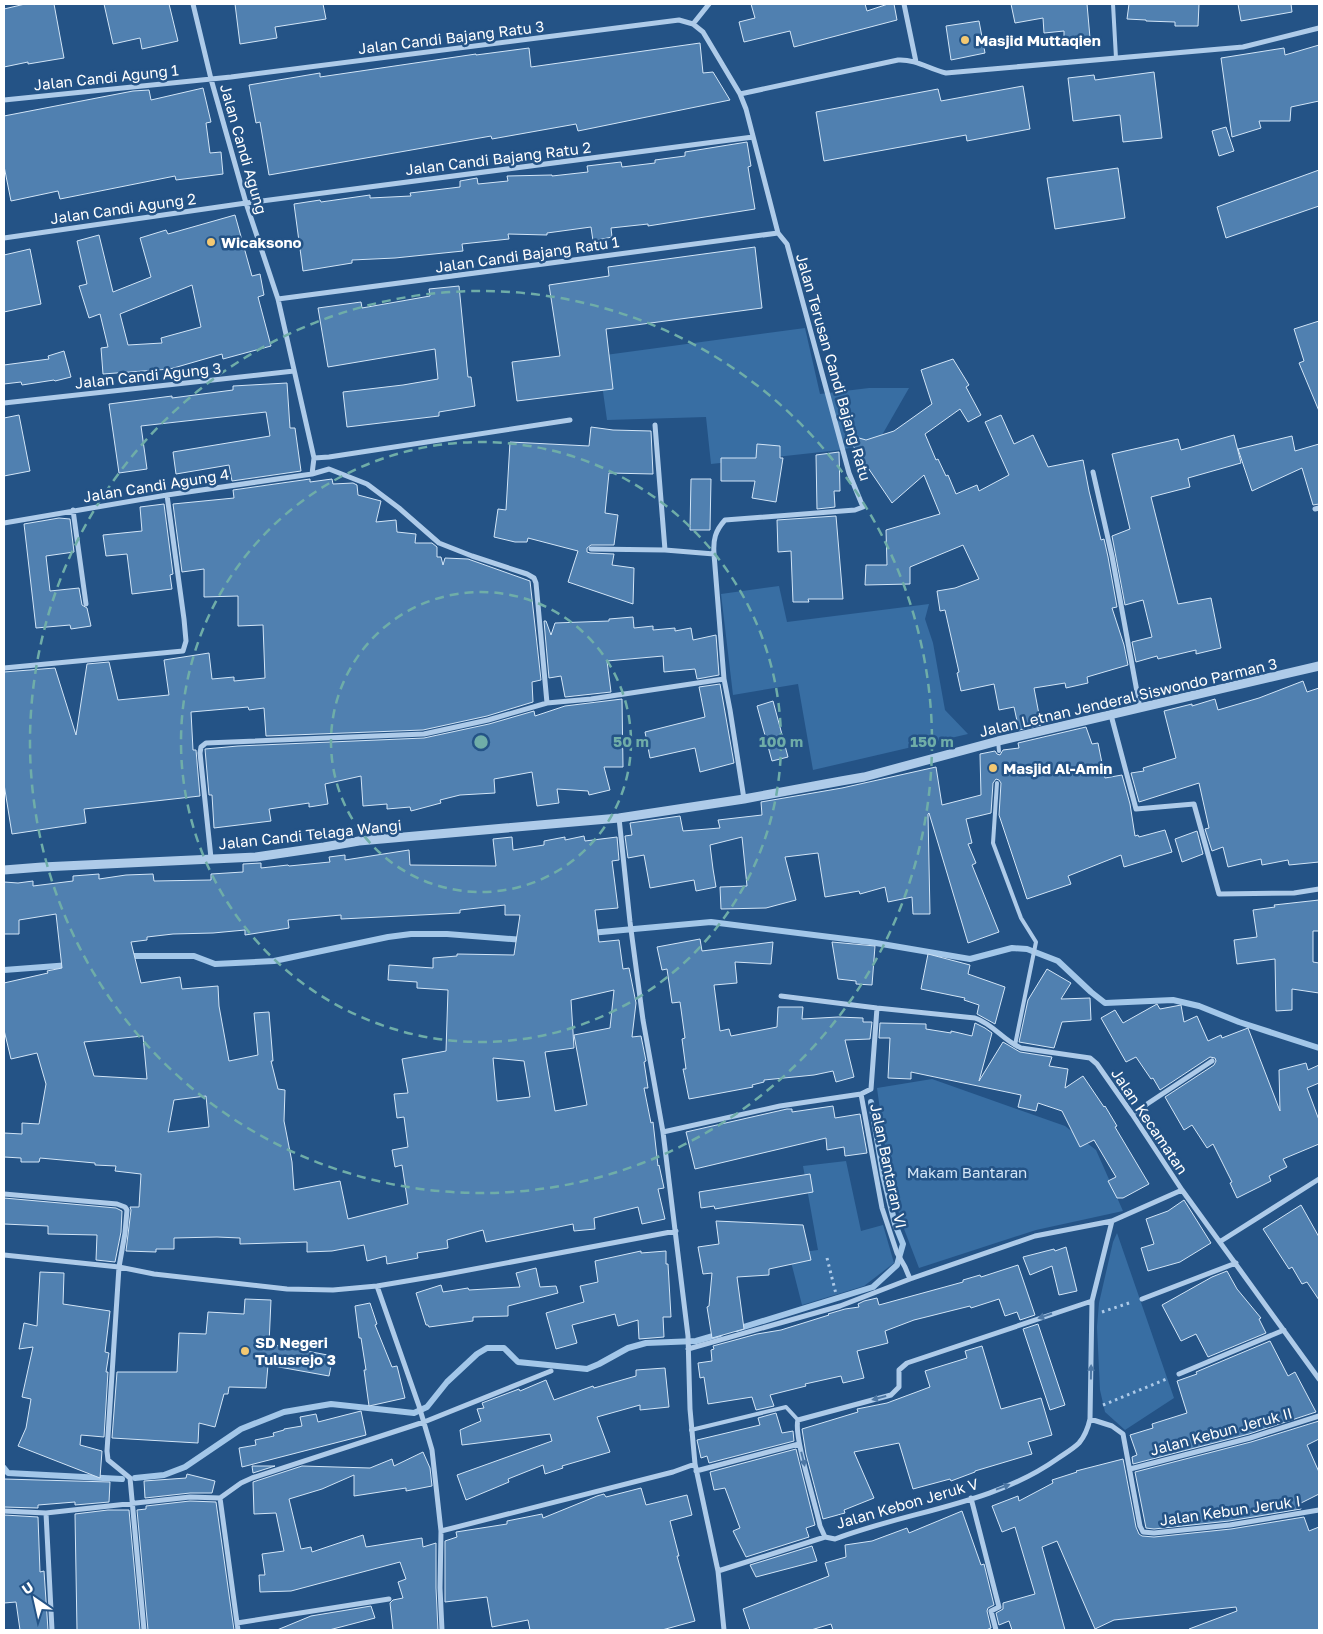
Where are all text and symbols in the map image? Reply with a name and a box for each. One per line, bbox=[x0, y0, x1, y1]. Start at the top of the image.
street label: Jalan Candi Bajang Ratu 3 bbox=[357, 17, 545, 57]
place label: Masjid Muttaqien bbox=[975, 31, 1101, 49]
marker: Masjid Muttaqien bbox=[959, 34, 971, 46]
street label: Jalan Candi Agung 1 bbox=[33, 60, 179, 94]
street label: Jalan Candi Agung bbox=[217, 82, 271, 216]
street label: Jalan Candi Bajang Ratu 2 bbox=[404, 138, 592, 178]
street label: Jalan Candi Agung 2 bbox=[49, 189, 197, 227]
street label: Jalan Candi Bajang Ratu 1 bbox=[434, 232, 620, 276]
place label: Wicaksono bbox=[221, 233, 302, 251]
marker: Wicaksono bbox=[205, 236, 217, 248]
street label: Jalan Terusan Candi Bajang Ratu bbox=[793, 251, 875, 483]
street label: Jalan Candi Agung 3 bbox=[74, 358, 222, 392]
street label: Jalan Candi Agung 4 bbox=[82, 465, 230, 505]
street label: Jalan Letnan Jenderal Siswondo Parman 3 bbox=[977, 654, 1279, 740]
text: 50 m bbox=[613, 732, 649, 750]
text: 100 m bbox=[759, 732, 803, 750]
text: 150 m bbox=[910, 732, 954, 750]
centre of rings bbox=[472, 733, 490, 751]
place label: Masjid Al-Amin bbox=[1003, 759, 1112, 777]
marker: Masjid Al-Amin bbox=[987, 762, 999, 774]
street label: Jalan Candi Telaga Wangi bbox=[218, 815, 402, 853]
street label: Jalan Kecamatan bbox=[1108, 1065, 1192, 1177]
street label: Jalan Bantaran VI bbox=[867, 1102, 911, 1230]
park label: Makam Bantaran bbox=[907, 1163, 1027, 1181]
one-way arrow bbox=[1038, 1313, 1053, 1321]
place label: SD Negeri Tulusrejo 3 bbox=[255, 1333, 336, 1368]
marker: SD Negeri Tulusrejo 3 bbox=[239, 1345, 251, 1357]
one-way arrow bbox=[1088, 1364, 1096, 1380]
one-way arrow bbox=[872, 1394, 887, 1402]
street label: Jalan Kebun Jeruk II bbox=[1148, 1403, 1294, 1459]
one-way arrow bbox=[800, 1451, 808, 1466]
street label: Jalan Kebon Jeruk V bbox=[834, 1474, 980, 1532]
one-way arrow bbox=[996, 1483, 1011, 1491]
street label: Jalan Kebun Jeruk I bbox=[1158, 1491, 1302, 1529]
north arrow bbox=[10, 1574, 60, 1624]
text: U bbox=[18, 1578, 36, 1598]

